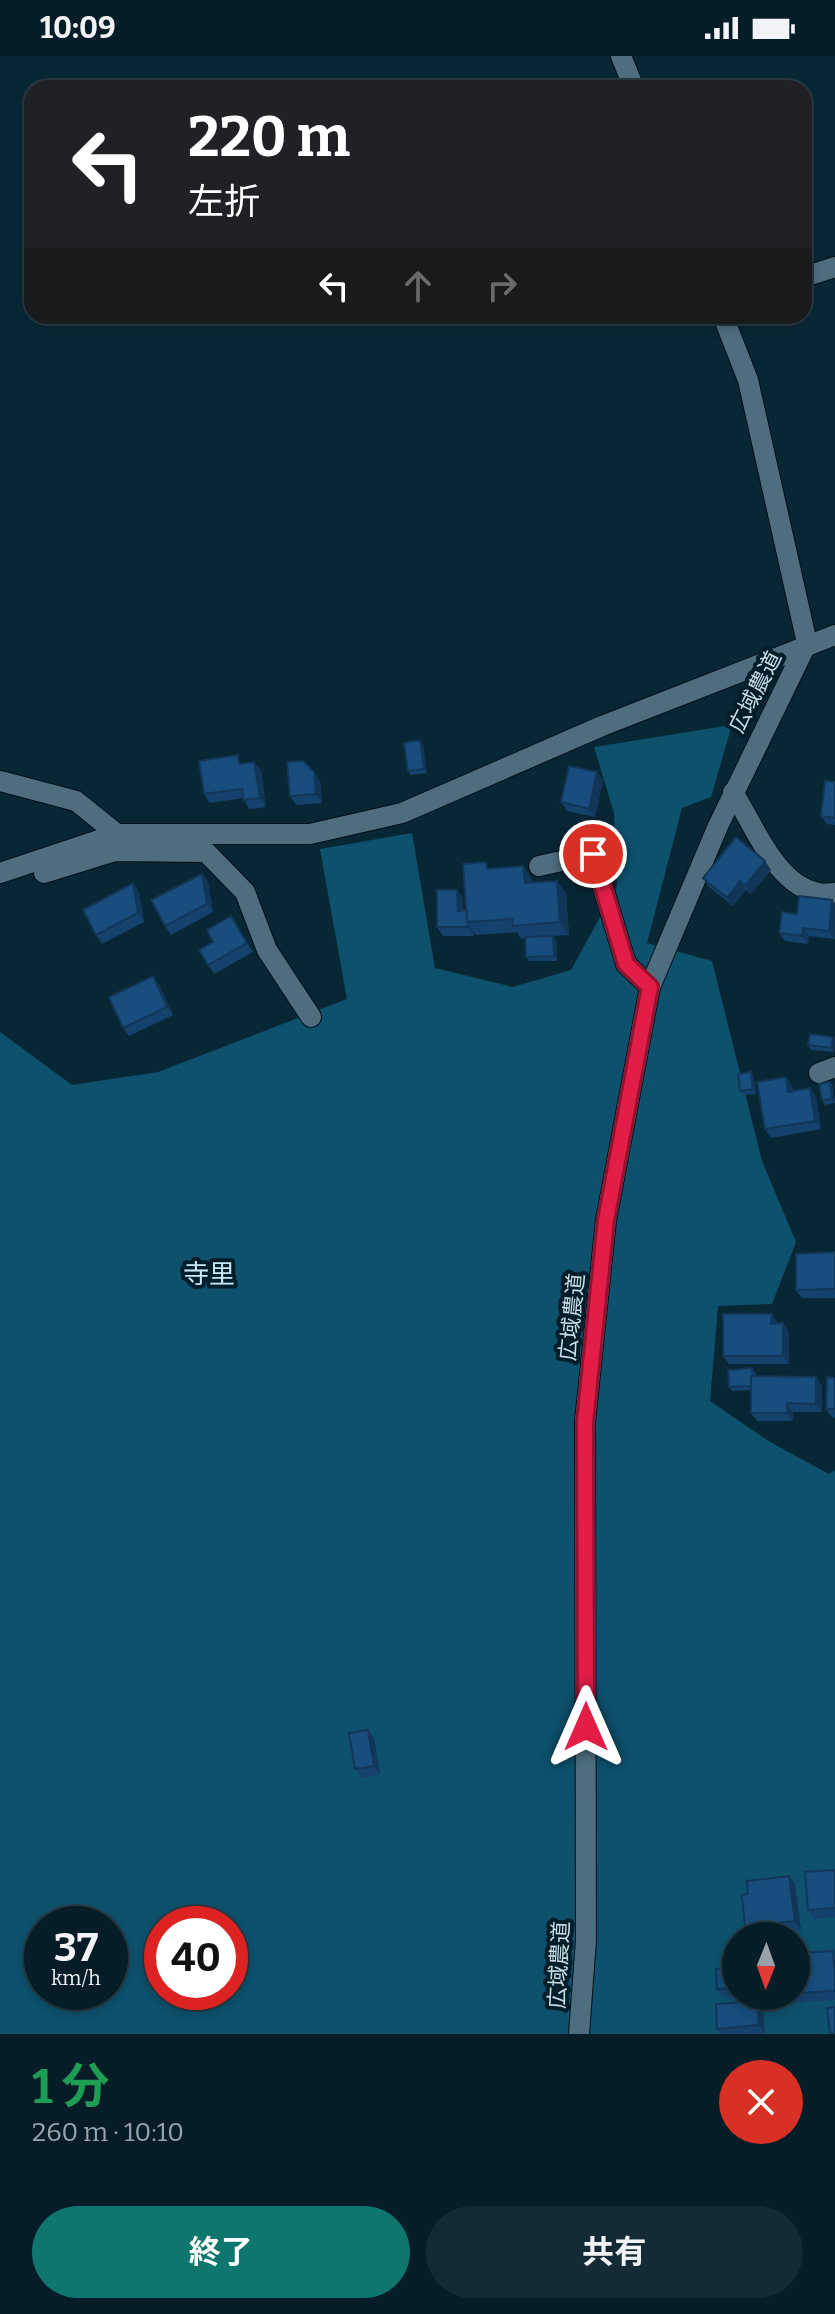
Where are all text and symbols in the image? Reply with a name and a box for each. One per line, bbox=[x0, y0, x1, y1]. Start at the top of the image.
text: 10:09 bbox=[40, 10, 116, 46]
text: 220 m bbox=[188, 104, 350, 171]
icon: left bbox=[56, 112, 160, 216]
text: 左折 bbox=[188, 180, 260, 224]
icon: left bbox=[312, 264, 356, 308]
icon: ahead bbox=[396, 264, 440, 308]
icon: right bbox=[480, 264, 524, 308]
street label: 広域農道 bbox=[723, 647, 787, 737]
pin bbox=[559, 820, 627, 888]
icon: arrive bbox=[571, 832, 615, 876]
district label: 寺里 bbox=[183, 1259, 235, 1290]
street label: 広域農道 bbox=[554, 1272, 590, 1362]
position arrow bbox=[544, 1685, 628, 1769]
speed limit sign: 40 bbox=[144, 1906, 248, 2010]
street label: 広域農道 bbox=[543, 1920, 575, 2010]
north arrow bbox=[722, 1922, 810, 2010]
map controls bbox=[722, 1922, 810, 2010]
text: 37 bbox=[54, 1924, 98, 1972]
text: km/h bbox=[51, 1966, 101, 1990]
text: 1 分 bbox=[32, 2058, 109, 2116]
button: close bbox=[719, 2060, 803, 2144]
text: 260 m · 10:10 bbox=[32, 2117, 184, 2148]
button: 終了 bbox=[32, 2206, 410, 2298]
button: 共有 bbox=[426, 2206, 803, 2298]

